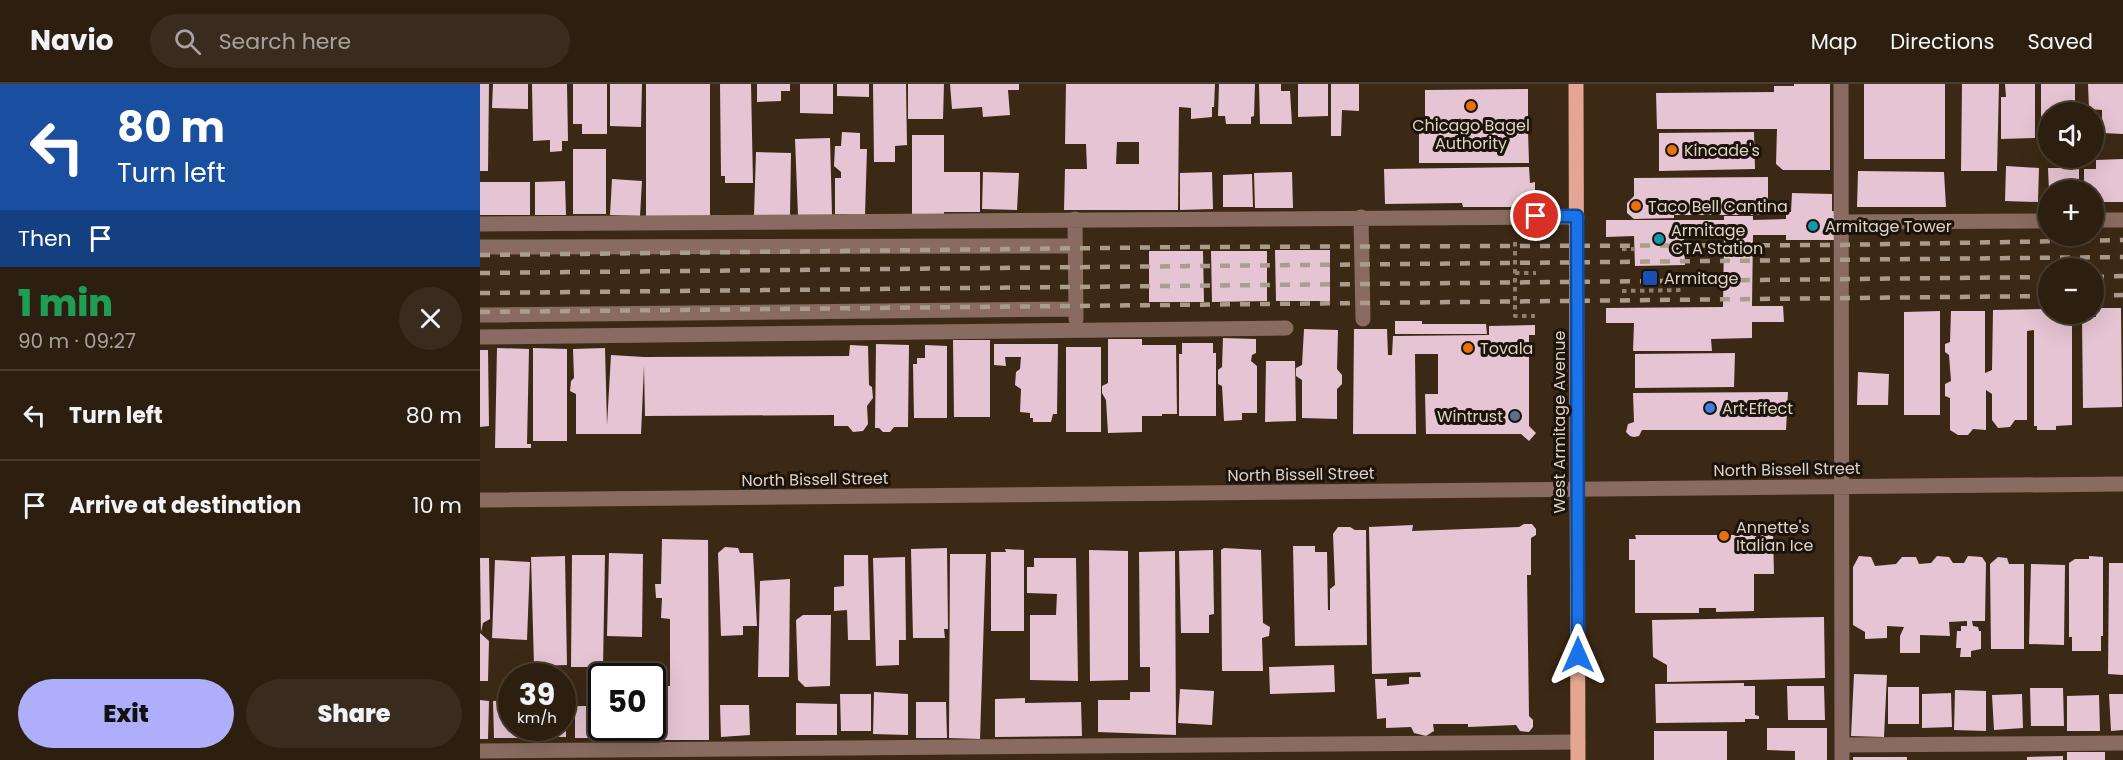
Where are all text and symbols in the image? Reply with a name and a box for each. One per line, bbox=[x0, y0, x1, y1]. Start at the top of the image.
search box bbox=[150, 14, 570, 68]
text: Navio bbox=[30, 21, 114, 60]
icon: search bbox=[171, 25, 204, 58]
text: Search here bbox=[219, 26, 351, 57]
text: Map bbox=[1811, 27, 1857, 56]
text: Directions bbox=[1890, 27, 1994, 56]
text: Saved bbox=[2027, 27, 2093, 56]
text: 80 m bbox=[117, 98, 225, 157]
marker: Chicago Bagel Authority bbox=[1464, 99, 1478, 113]
map controls bbox=[2038, 102, 2104, 324]
button: sound bbox=[2038, 102, 2104, 168]
icon: left bbox=[18, 108, 96, 186]
place label: Chicago Bagel Authority bbox=[1412, 114, 1530, 155]
place label: Kincade's bbox=[1684, 139, 1760, 162]
marker: Kincade's bbox=[1665, 143, 1679, 157]
text: Turn left bbox=[117, 154, 226, 191]
button: + bbox=[2038, 180, 2104, 246]
pin bbox=[1510, 190, 1561, 241]
place label: Taco Bell Cantina bbox=[1648, 195, 1788, 218]
icon: arrive bbox=[1519, 199, 1552, 232]
marker: Taco Bell Cantina bbox=[1629, 199, 1643, 213]
place label: Armitage Tower bbox=[1825, 215, 1952, 238]
place label: Armitage CTA Station bbox=[1671, 219, 1763, 260]
marker: Armitage Tower bbox=[1806, 219, 1820, 233]
icon: arrive bbox=[84, 222, 117, 255]
text: Then bbox=[18, 223, 72, 254]
marker: Armitage CTA Station bbox=[1652, 232, 1666, 246]
button: − bbox=[2038, 258, 2104, 324]
place label: Armitage bbox=[1664, 267, 1739, 290]
marker: Armitage bbox=[1641, 269, 1659, 287]
text: 1 min bbox=[18, 278, 113, 329]
button: close bbox=[399, 287, 462, 350]
text: 90 m · 09:27 bbox=[18, 327, 136, 355]
street label: West Armitage Avenue bbox=[1548, 330, 1571, 513]
place label: Tovala bbox=[1480, 337, 1533, 360]
marker: Tovala bbox=[1461, 341, 1475, 355]
place label: Art Effect bbox=[1722, 397, 1793, 420]
icon: left bbox=[18, 399, 51, 432]
text: Turn left bbox=[69, 400, 163, 431]
text: 80 m bbox=[406, 400, 462, 431]
marker: Art Effect bbox=[1703, 401, 1717, 415]
place label: Wintrust bbox=[1437, 405, 1503, 428]
marker: Wintrust bbox=[1508, 409, 1522, 423]
street label: North Bissell Street bbox=[1713, 457, 1861, 482]
street label: North Bissell Street bbox=[1227, 462, 1375, 487]
street label: North Bissell Street bbox=[741, 467, 889, 492]
icon: arrive bbox=[18, 489, 51, 522]
text: Arrive at destination bbox=[69, 490, 301, 521]
text: 10 m bbox=[413, 490, 462, 521]
place label: Annette's Italian Ice bbox=[1736, 516, 1813, 557]
marker: Annette's Italian Ice bbox=[1717, 529, 1731, 543]
position arrow bbox=[1546, 623, 1610, 687]
speed limit sign: 50 bbox=[588, 663, 666, 741]
text: 39 bbox=[519, 673, 555, 716]
button: Exit bbox=[18, 679, 234, 748]
button: Share bbox=[246, 679, 462, 748]
text: km/h bbox=[517, 707, 557, 728]

